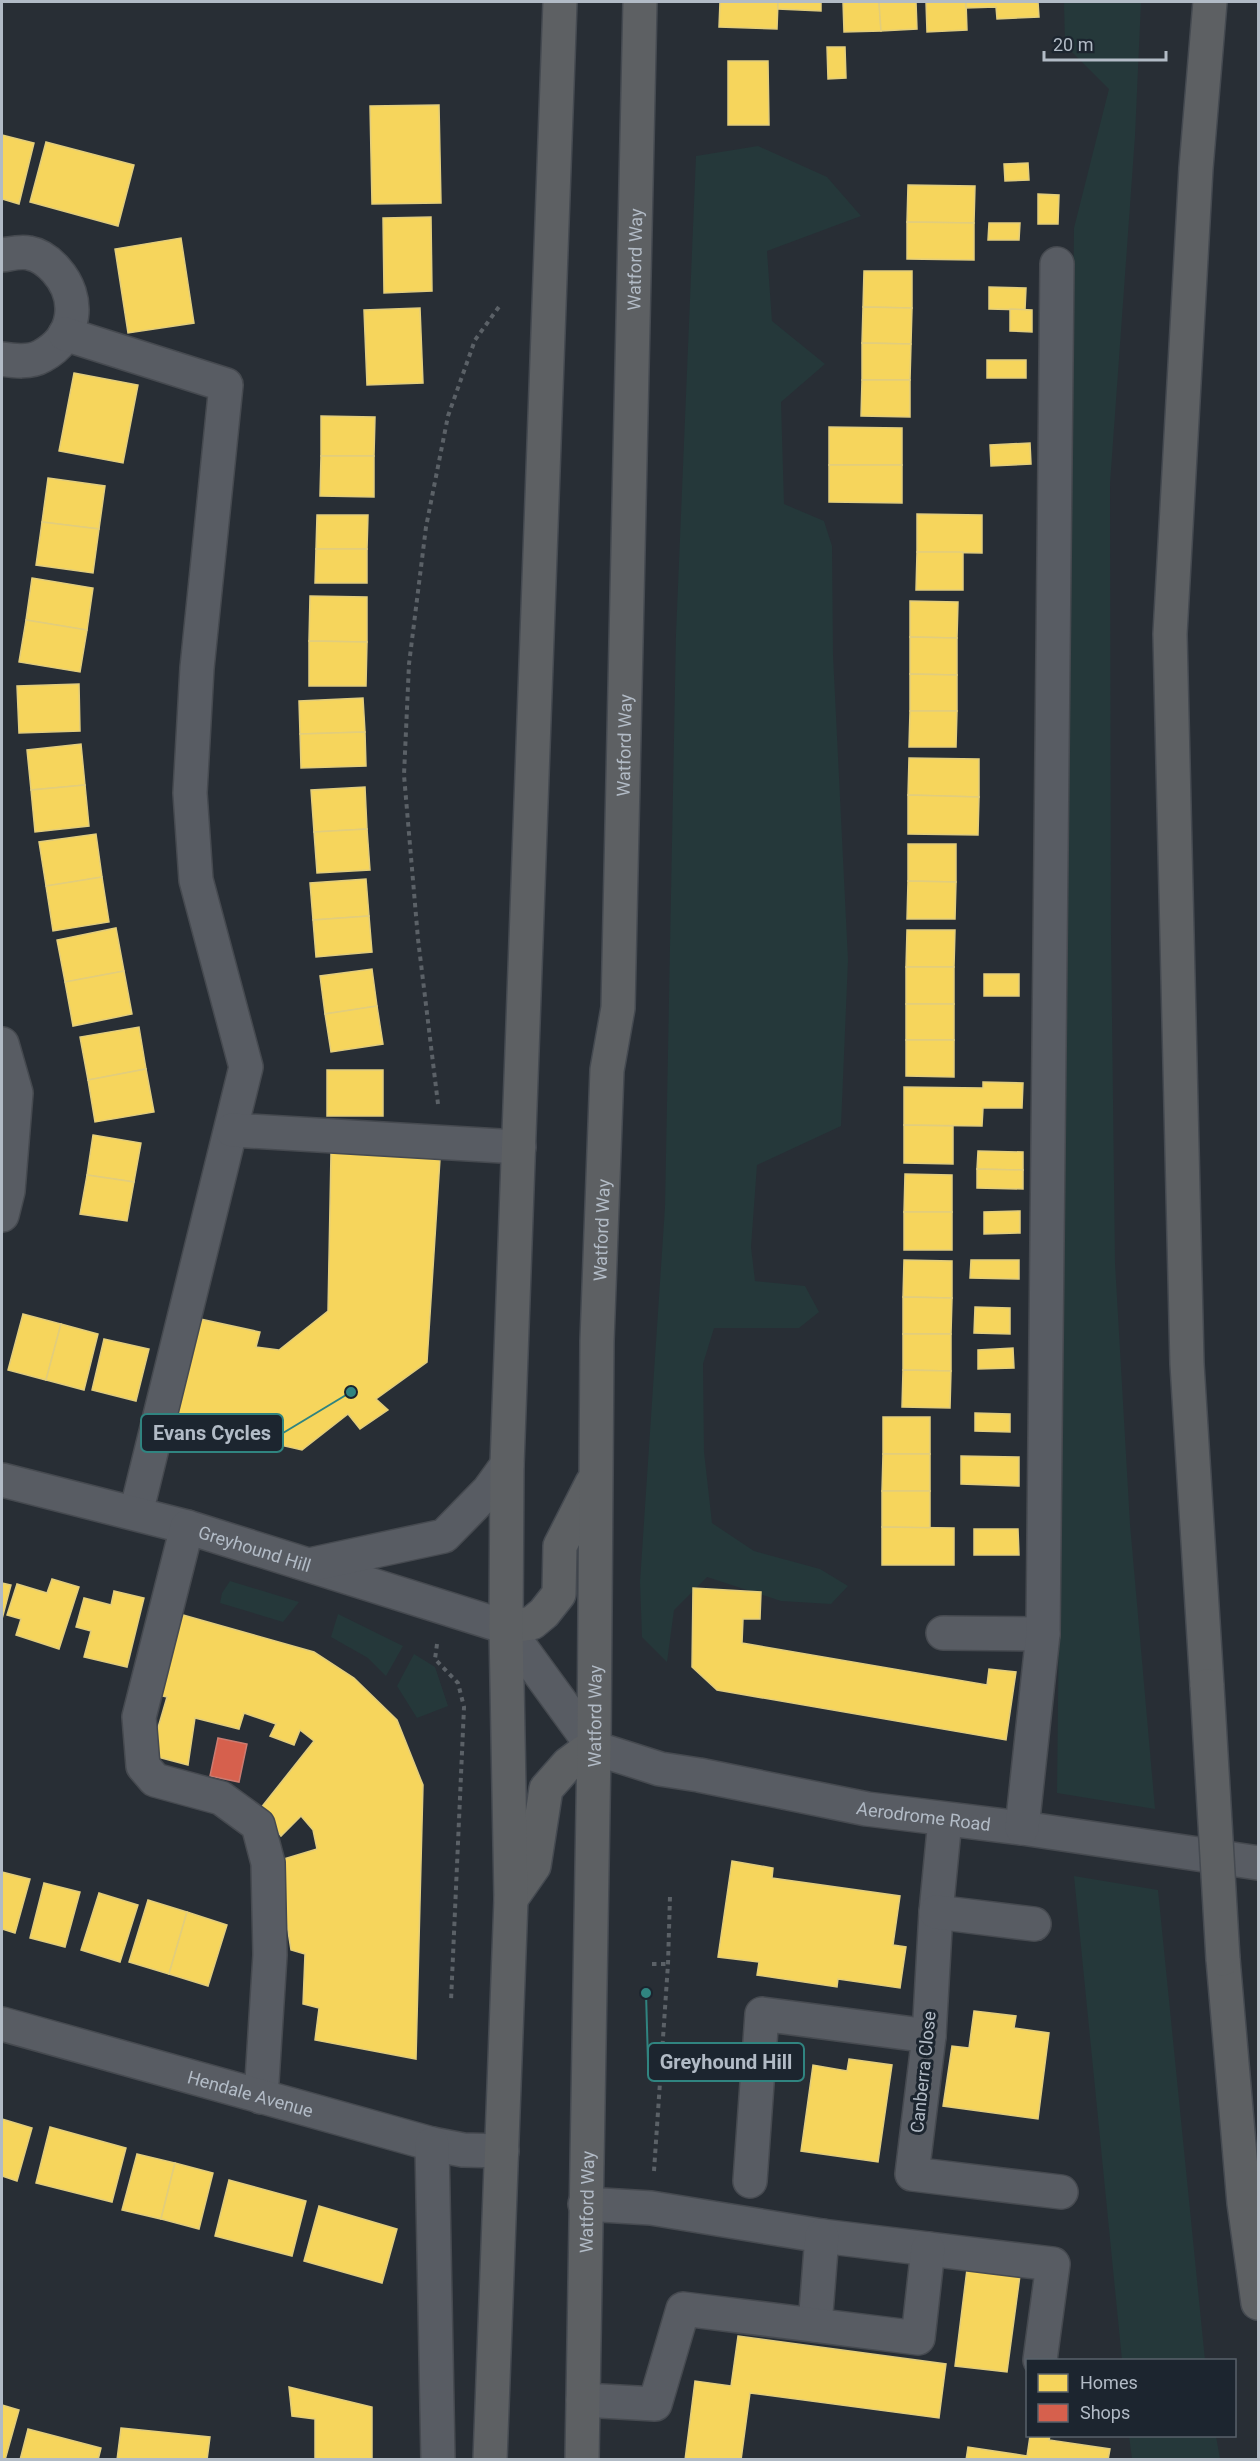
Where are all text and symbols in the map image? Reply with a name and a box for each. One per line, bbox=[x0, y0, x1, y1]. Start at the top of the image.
scale bar bbox=[1044, 24, 1166, 62]
text: 20 m bbox=[1053, 34, 1093, 55]
street label: Watford Way bbox=[623, 208, 646, 311]
street label: Watford Way bbox=[612, 693, 635, 797]
street label: Watford Way bbox=[589, 1178, 613, 1282]
callout: Evans Cycles bbox=[141, 1414, 283, 1452]
text: Evans Cycles bbox=[153, 1421, 271, 1445]
street label: Greyhound Hill bbox=[196, 1521, 314, 1576]
street label: Watford Way bbox=[583, 1664, 605, 1767]
street label: Aerodrome Road bbox=[855, 1797, 992, 1835]
street label: Canberra Close bbox=[906, 2010, 940, 2134]
callout: Greyhound Hill bbox=[648, 2043, 804, 2081]
text: Greyhound Hill bbox=[660, 2050, 792, 2074]
street label: Hendale Avenue bbox=[185, 2066, 316, 2121]
street label: Watford Way bbox=[575, 2150, 598, 2253]
legend bbox=[1026, 2359, 1236, 2437]
text: Homes bbox=[1080, 2372, 1138, 2393]
text: Shops bbox=[1080, 2402, 1130, 2423]

